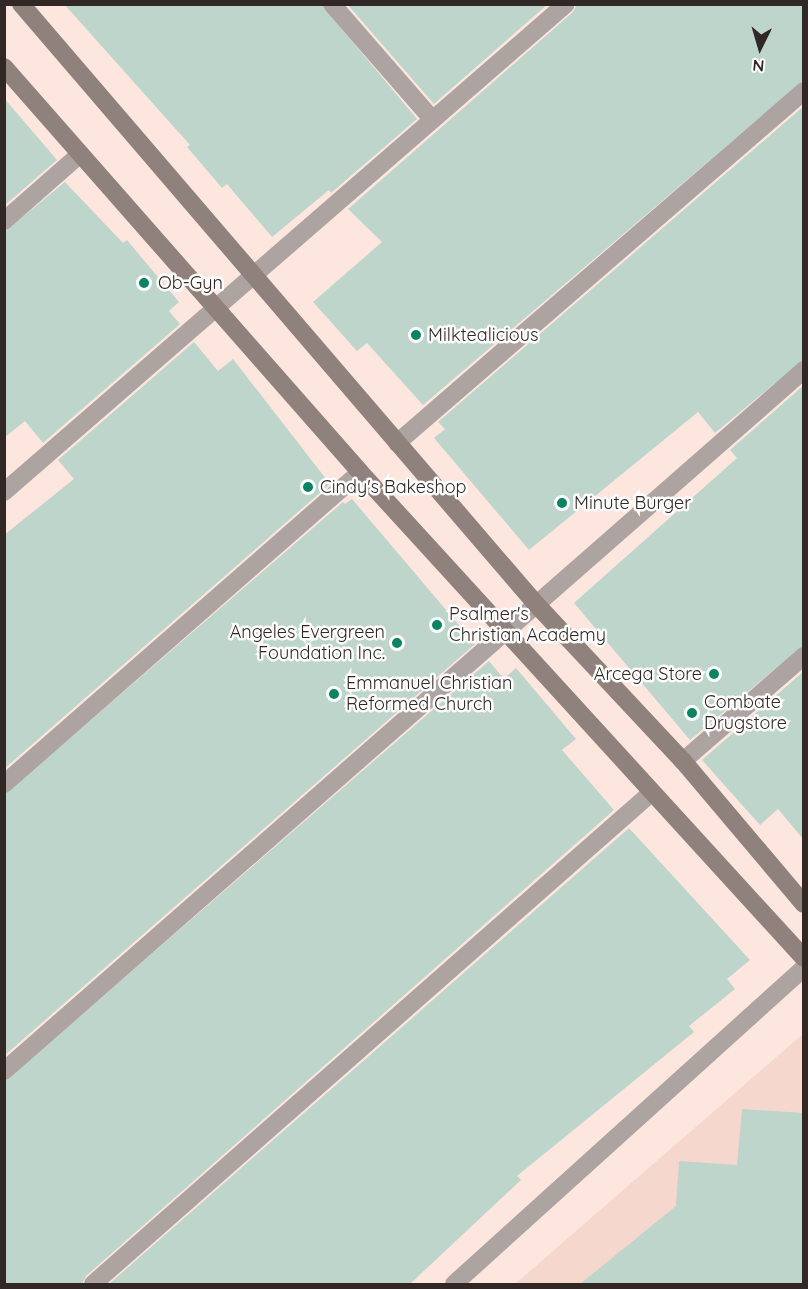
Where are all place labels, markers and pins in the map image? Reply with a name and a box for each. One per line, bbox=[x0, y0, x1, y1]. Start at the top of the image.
place label: Ob-Gyn bbox=[158, 272, 223, 294]
marker: Ob-Gyn bbox=[135, 274, 153, 292]
place label: Milktealicious bbox=[428, 324, 538, 346]
marker: Milktealicious bbox=[409, 328, 423, 342]
place label: Cindy's Bakeshop bbox=[320, 476, 466, 498]
marker: Cindy's Bakeshop bbox=[301, 480, 315, 494]
place label: Minute Burger bbox=[574, 492, 691, 514]
marker: Minute Burger bbox=[555, 496, 569, 510]
place label: Psalmer's Christian Academy bbox=[449, 604, 606, 646]
marker: Psalmer's Christian Academy bbox=[430, 618, 444, 632]
place label: Angeles Evergreen Foundation Inc. bbox=[230, 622, 385, 664]
marker: Angeles Evergreen Foundation Inc. bbox=[390, 636, 404, 650]
place label: Arcega Store bbox=[594, 663, 702, 685]
marker: Arcega Store bbox=[707, 667, 721, 681]
place label: Emmanuel Christian Reformed Church bbox=[346, 673, 512, 716]
marker: Emmanuel Christian Reformed Church bbox=[327, 687, 341, 701]
place label: Combate Drugstore bbox=[704, 692, 787, 734]
marker: Combate Drugstore bbox=[685, 706, 699, 720]

